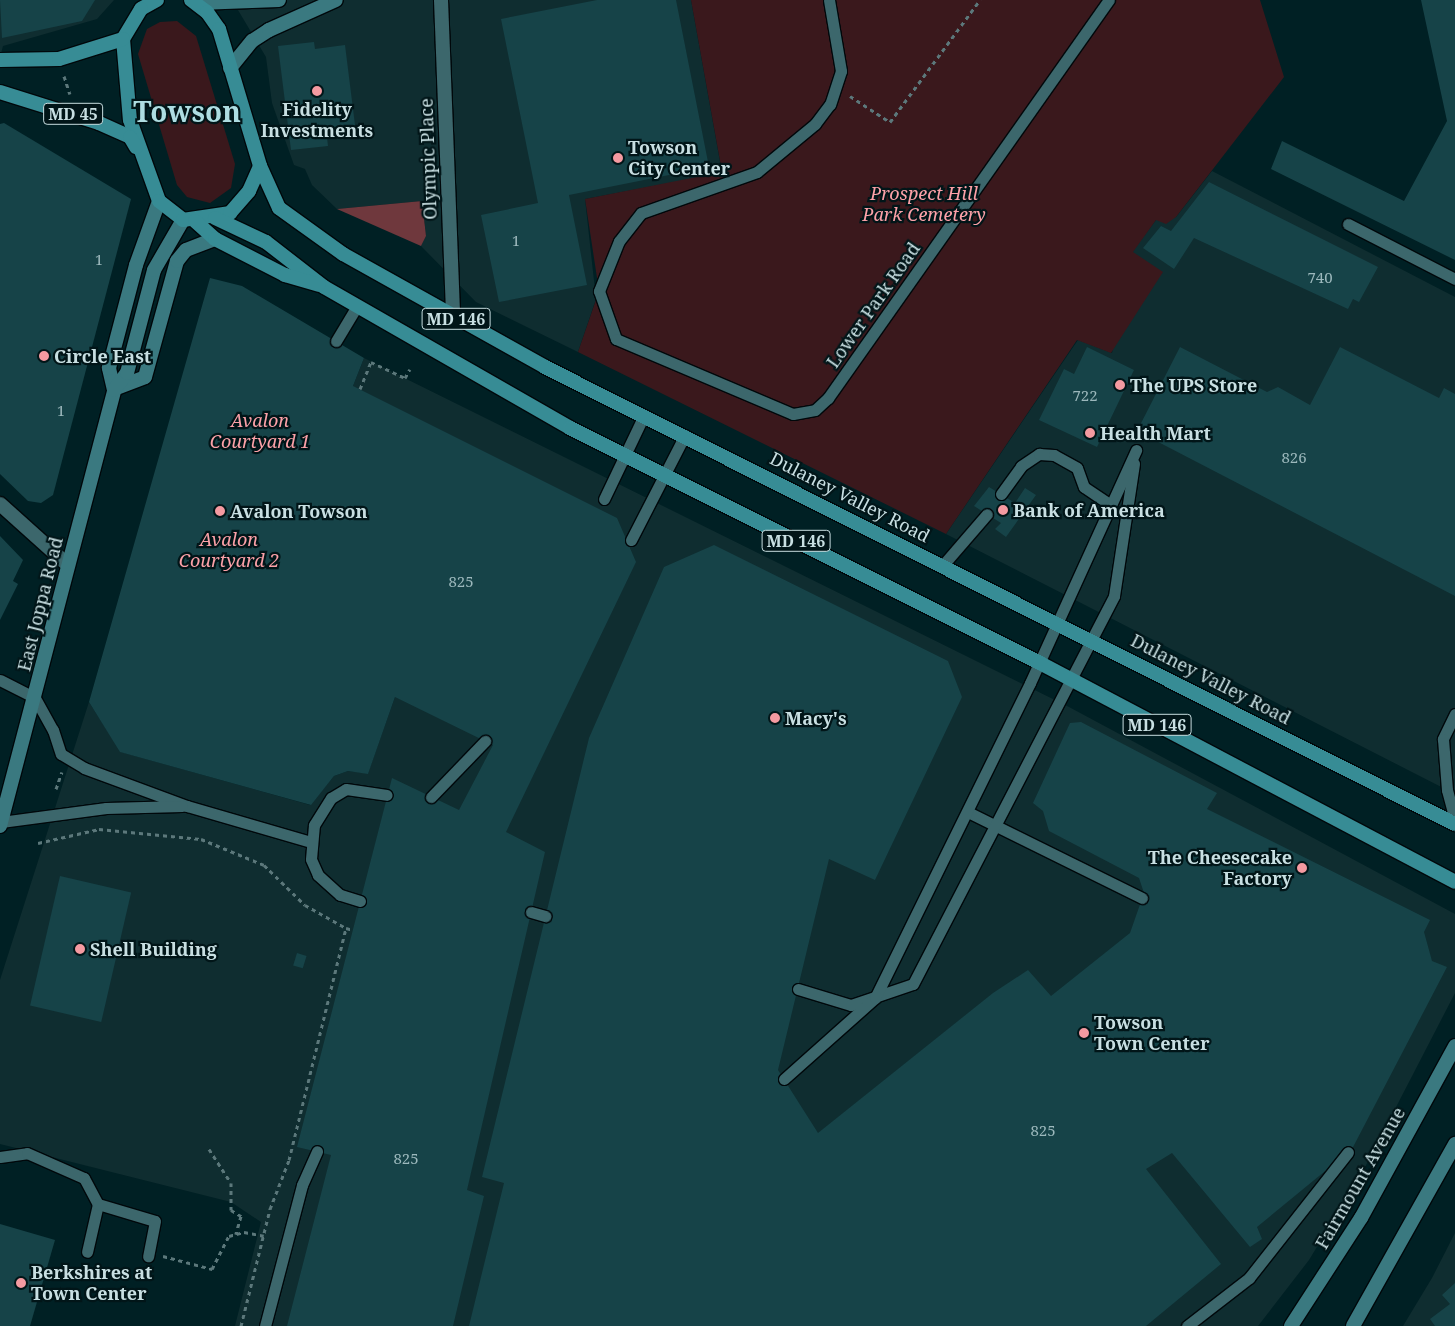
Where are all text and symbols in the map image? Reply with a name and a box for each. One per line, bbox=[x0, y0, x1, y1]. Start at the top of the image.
marker: Fidelity Investments bbox=[311, 85, 323, 97]
district label: Towson bbox=[133, 94, 241, 128]
street label: Olympic Place bbox=[415, 98, 441, 220]
place label: Fidelity Investments bbox=[261, 99, 373, 142]
road number: MD 45 bbox=[43, 100, 103, 128]
place label: Towson City Center bbox=[628, 137, 730, 180]
marker: Towson City Center bbox=[612, 152, 624, 164]
park label: Prospect Hill Park Cemetery bbox=[862, 183, 986, 225]
house number: 1 bbox=[512, 232, 520, 250]
street label: Lower Park Road bbox=[822, 238, 924, 372]
house number: 1 bbox=[95, 251, 103, 269]
house number: 740 bbox=[1307, 269, 1333, 287]
road number: MD 146 bbox=[421, 306, 491, 332]
place label: Circle East bbox=[54, 345, 151, 367]
marker: Circle East bbox=[38, 350, 50, 362]
place label: The UPS Store bbox=[1130, 374, 1257, 396]
marker: The UPS Store bbox=[1114, 379, 1126, 391]
house number: 722 bbox=[1072, 387, 1098, 405]
house number: 1 bbox=[57, 402, 65, 420]
park label: Avalon Courtyard 1 bbox=[210, 410, 310, 452]
place label: Health Mart bbox=[1100, 422, 1211, 444]
marker: Health Mart bbox=[1084, 427, 1096, 439]
street label: Dulaney Valley Road bbox=[766, 447, 934, 547]
house number: 826 bbox=[1281, 449, 1307, 467]
place label: Bank of America bbox=[1013, 499, 1165, 521]
place label: Avalon Towson bbox=[230, 500, 367, 522]
marker: Bank of America bbox=[997, 504, 1009, 516]
marker: Avalon Towson bbox=[214, 505, 226, 517]
road number: MD 146 bbox=[761, 528, 831, 554]
park label: Avalon Courtyard 2 bbox=[179, 529, 279, 572]
street label: East Joppa Road bbox=[13, 535, 67, 673]
house number: 825 bbox=[448, 573, 474, 591]
street label: Dulaney Valley Road bbox=[1127, 629, 1295, 729]
place label: Macy's bbox=[785, 707, 847, 729]
marker: Macy's bbox=[769, 712, 781, 724]
road number: MD 146 bbox=[1122, 712, 1192, 738]
place label: The Cheesecake Factory bbox=[1148, 847, 1292, 890]
marker: The Cheesecake Factory bbox=[1296, 862, 1308, 874]
place label: Shell Building bbox=[90, 938, 217, 960]
marker: Shell Building bbox=[74, 943, 86, 955]
place label: Towson Town Center bbox=[1094, 1012, 1210, 1054]
marker: Towson Town Center bbox=[1078, 1027, 1090, 1039]
street label: Fairmount Avenue bbox=[1311, 1103, 1409, 1253]
house number: 825 bbox=[1030, 1122, 1056, 1140]
house number: 825 bbox=[393, 1150, 419, 1168]
place label: Berkshires at Town Center bbox=[31, 1262, 152, 1304]
marker: Berkshires at Town Center bbox=[15, 1277, 27, 1289]

